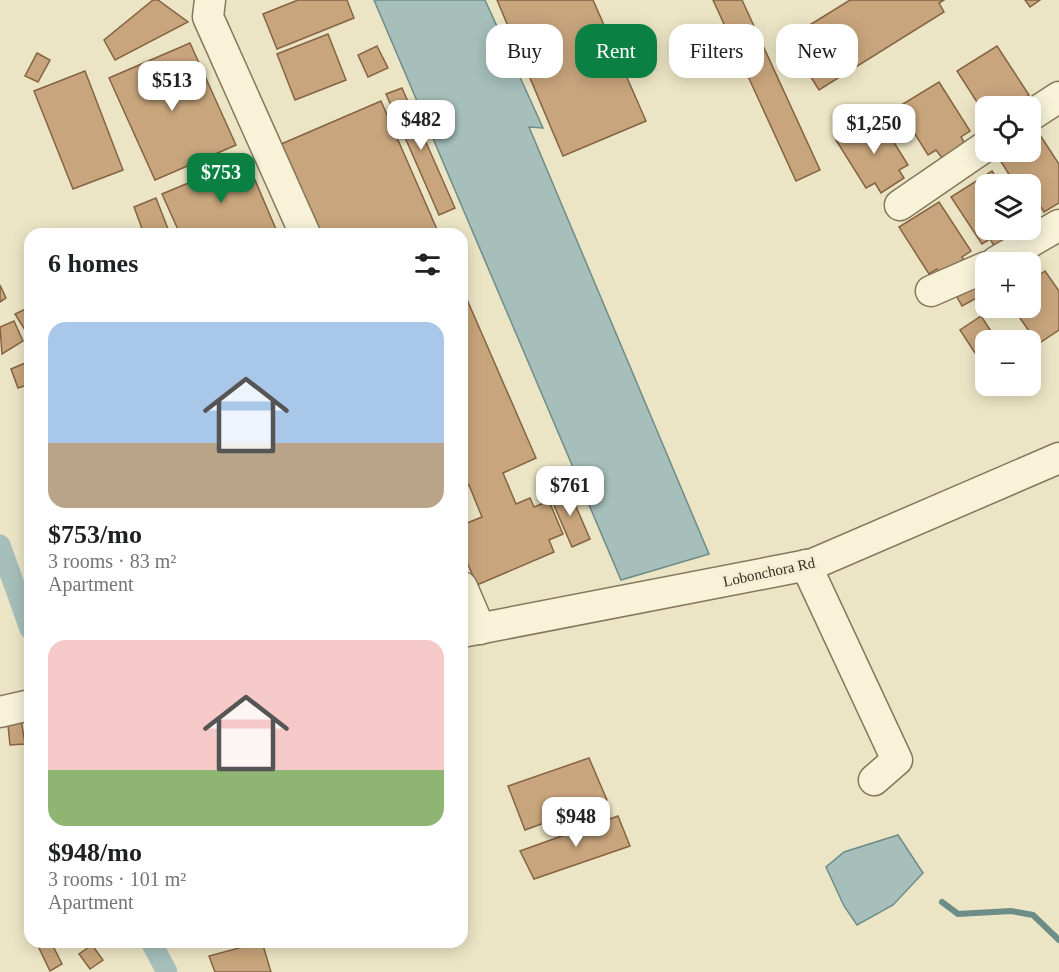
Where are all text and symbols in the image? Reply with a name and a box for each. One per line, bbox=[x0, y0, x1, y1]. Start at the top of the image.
chip: Buy bbox=[486, 24, 563, 78]
chip: Rent bbox=[575, 24, 657, 78]
chip: Filters bbox=[669, 24, 764, 78]
chip: New bbox=[776, 24, 858, 78]
pin: $513 bbox=[136, 61, 208, 112]
text: $513 bbox=[152, 69, 192, 91]
map controls bbox=[975, 96, 1041, 396]
button: locate bbox=[975, 96, 1041, 162]
pin: $482 bbox=[385, 100, 457, 151]
pin: $1,250 bbox=[825, 104, 923, 155]
text: $482 bbox=[401, 108, 441, 130]
text: $1,250 bbox=[847, 112, 902, 134]
pin: $753 bbox=[185, 153, 257, 204]
text: $753 bbox=[201, 161, 241, 183]
button: layers bbox=[975, 174, 1041, 240]
icon: filters bbox=[411, 248, 444, 281]
text: 6 homes bbox=[48, 249, 138, 278]
button: + bbox=[975, 252, 1041, 318]
button: − bbox=[975, 330, 1041, 396]
icon: home bbox=[192, 361, 300, 469]
pin: $761 bbox=[534, 466, 606, 517]
text: $761 bbox=[550, 474, 590, 496]
text: $753/mo bbox=[48, 520, 142, 549]
text: 3 rooms · 83 m² bbox=[48, 550, 176, 572]
street label: Lobonchora Rd bbox=[721, 554, 817, 590]
text: Apartment bbox=[48, 573, 134, 595]
icon: home bbox=[192, 679, 300, 787]
pin: $948 bbox=[540, 797, 612, 848]
text: $948 bbox=[556, 805, 596, 827]
text: $948/mo bbox=[48, 838, 142, 867]
text: 3 rooms · 101 m² bbox=[48, 868, 186, 890]
text: Apartment bbox=[48, 891, 134, 913]

